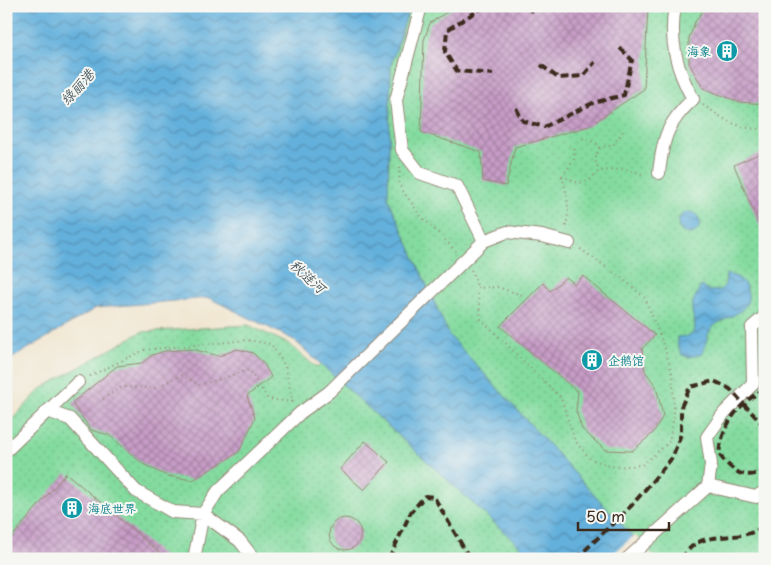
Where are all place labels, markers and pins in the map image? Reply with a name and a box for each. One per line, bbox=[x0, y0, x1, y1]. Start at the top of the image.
building icon: 海象 bbox=[715, 39, 739, 63]
place label: 海象 bbox=[687, 42, 711, 60]
building icon: 企鹅馆 bbox=[580, 348, 604, 372]
place label: 企鹅馆 bbox=[608, 351, 644, 369]
building icon: 海底世界 bbox=[60, 496, 84, 520]
place label: 海底世界 bbox=[88, 499, 136, 517]

